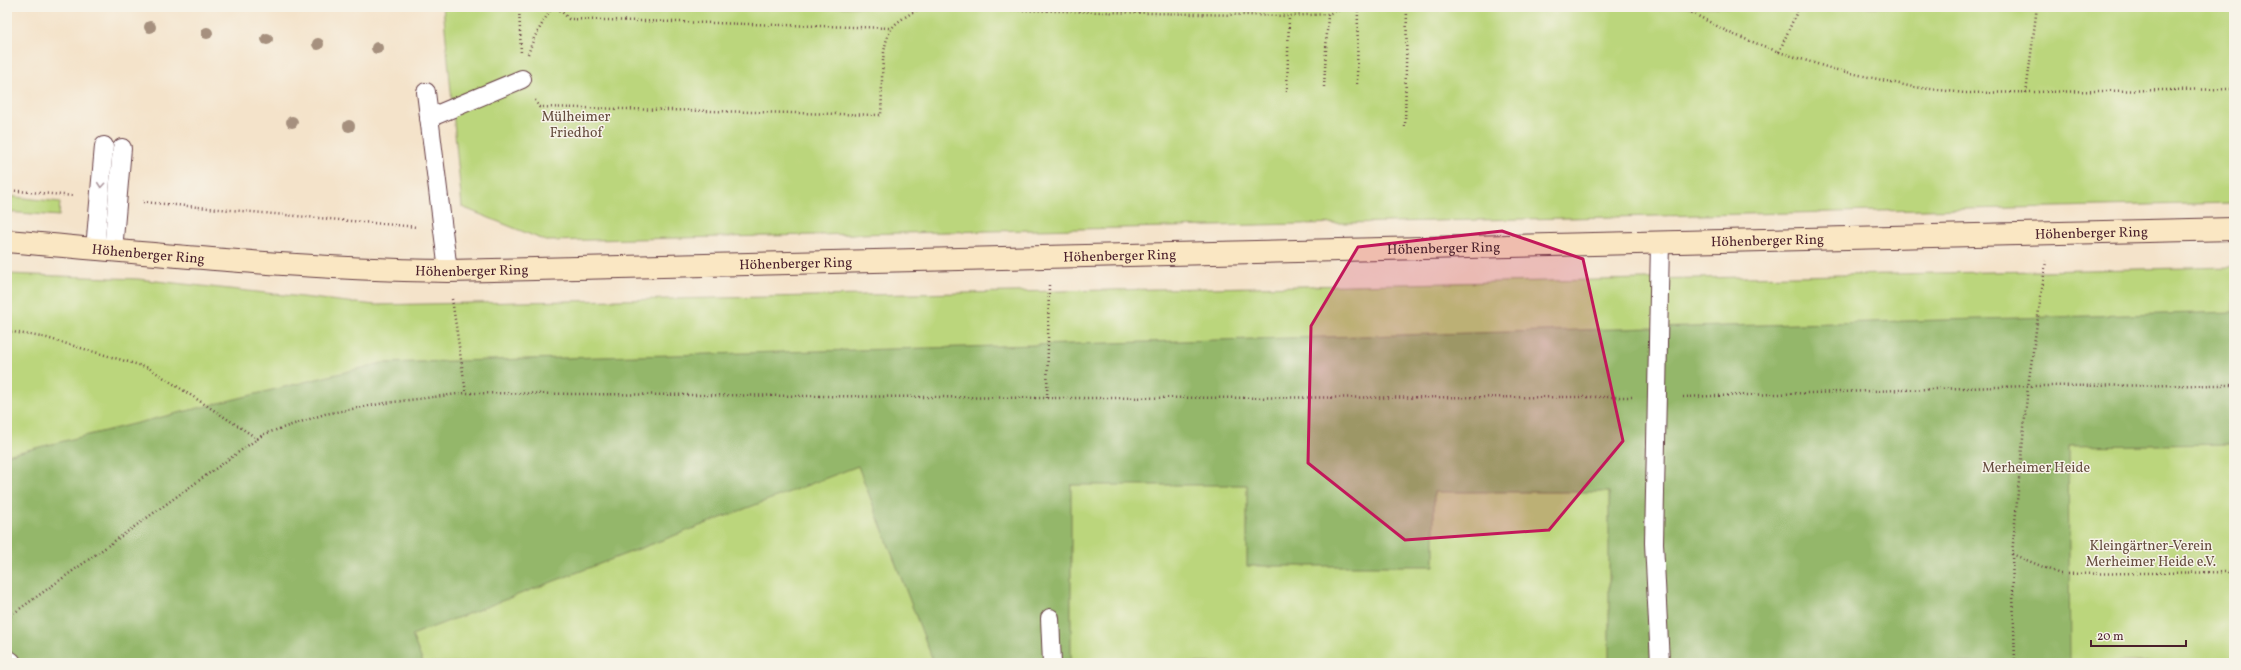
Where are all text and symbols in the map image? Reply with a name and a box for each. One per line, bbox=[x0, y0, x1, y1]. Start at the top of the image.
park label: Mülheimer Friedhof bbox=[542, 108, 611, 143]
one-way arrow bbox=[97, 182, 106, 188]
street label: Höhenberger Ring bbox=[2035, 223, 2148, 245]
street label: Höhenberger Ring bbox=[1711, 231, 1824, 252]
street label: Höhenberger Ring bbox=[1387, 238, 1500, 260]
street label: Höhenberger Ring bbox=[91, 241, 205, 269]
street label: Höhenberger Ring bbox=[1063, 246, 1177, 268]
street label: Höhenberger Ring bbox=[739, 253, 853, 275]
street label: Höhenberger Ring bbox=[415, 261, 529, 282]
park label: Merheimer Heide bbox=[1982, 459, 2090, 478]
park label: Kleingärtner-Verein Merheimer Heide e.V. bbox=[2086, 537, 2216, 572]
scale bar bbox=[2091, 622, 2186, 648]
text: 20 m bbox=[2097, 629, 2124, 645]

